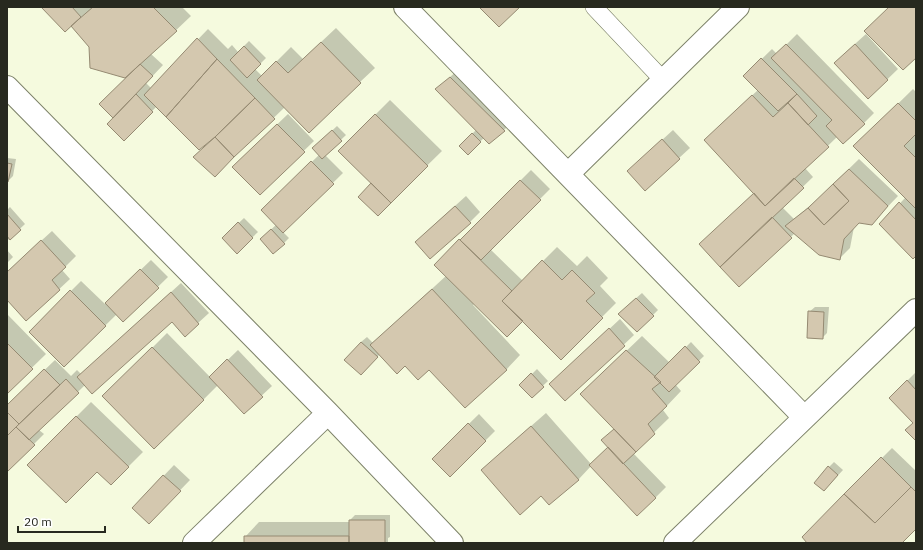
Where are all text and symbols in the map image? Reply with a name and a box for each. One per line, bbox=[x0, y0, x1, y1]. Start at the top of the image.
scale bar bbox=[18, 508, 105, 534]
text: 20 m bbox=[24, 514, 52, 529]

